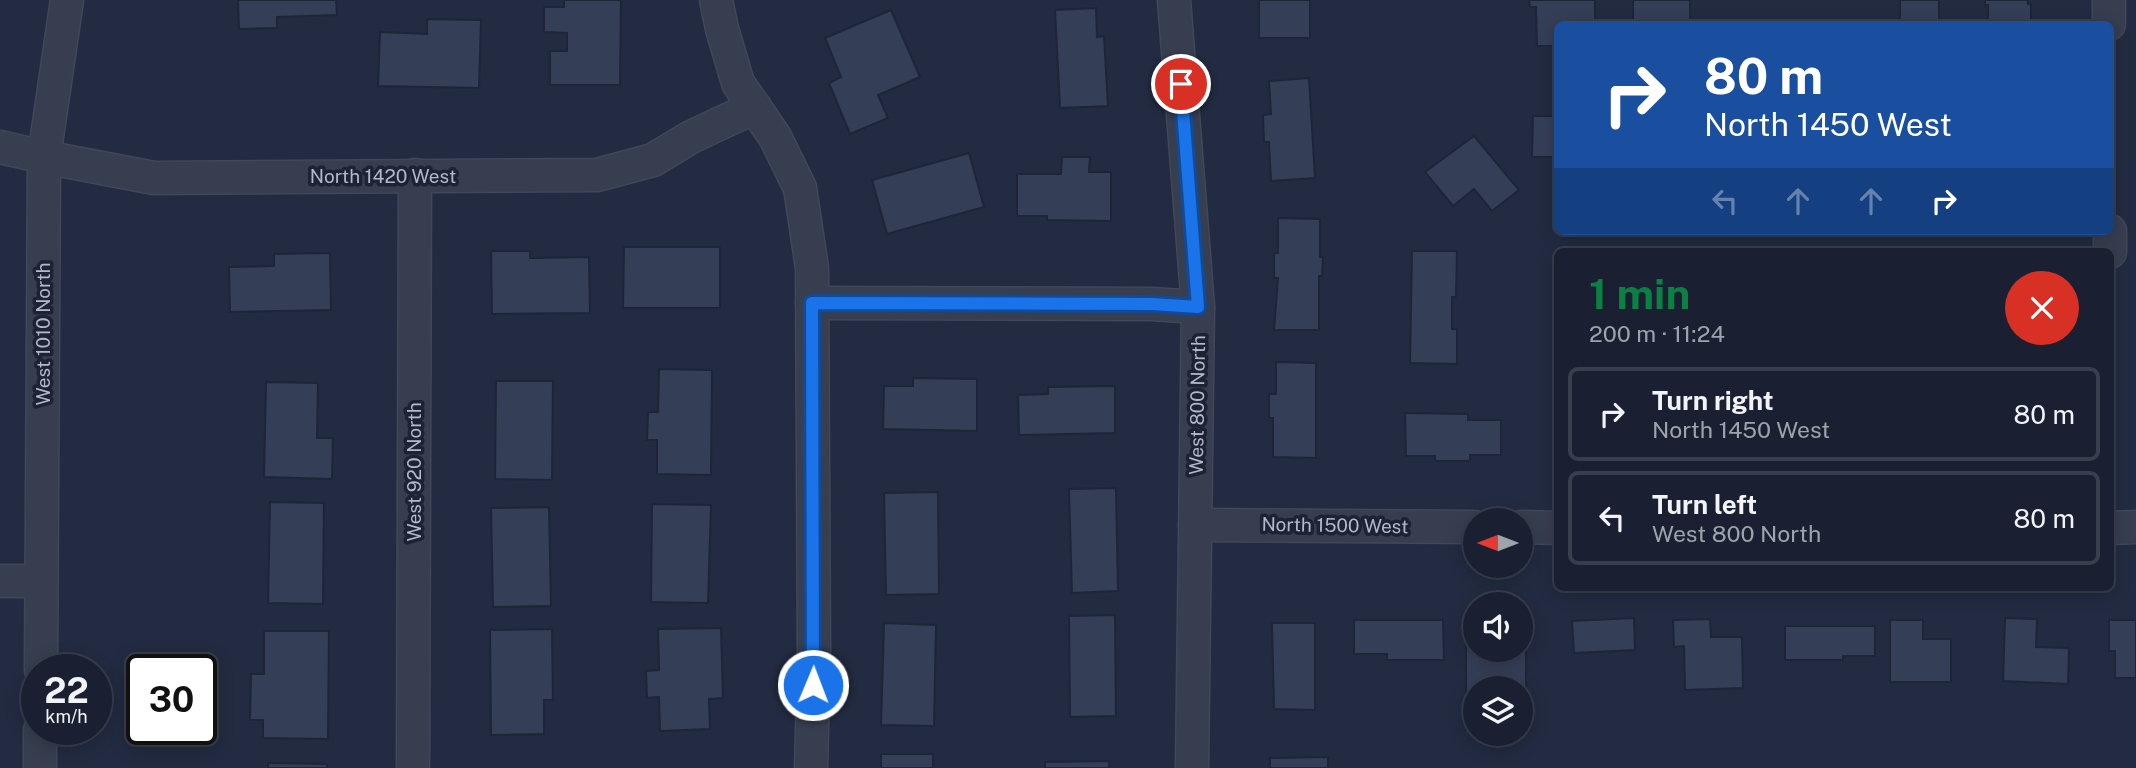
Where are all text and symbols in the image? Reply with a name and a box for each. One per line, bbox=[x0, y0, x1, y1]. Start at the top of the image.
text: 80 m bbox=[1704, 47, 1823, 105]
icon: right bbox=[1589, 49, 1680, 140]
pin bbox=[1151, 54, 1211, 114]
icon: arrive bbox=[1162, 65, 1200, 103]
text: North 1450 West bbox=[1704, 106, 1952, 143]
street label: North 1420 West bbox=[310, 165, 456, 187]
icon: left bbox=[1706, 182, 1744, 220]
icon: ahead bbox=[1779, 182, 1817, 220]
icon: ahead bbox=[1852, 182, 1890, 220]
icon: right bbox=[1925, 182, 1963, 220]
street label: West 1010 North bbox=[32, 262, 54, 406]
text: 1 min bbox=[1589, 269, 1690, 318]
button: close bbox=[2005, 271, 2079, 345]
text: 200 m · 11:24 bbox=[1589, 320, 1725, 347]
street label: West 800 North bbox=[1185, 335, 1209, 475]
text: Turn right bbox=[1652, 385, 1774, 416]
icon: right bbox=[1593, 395, 1631, 433]
text: 80 m bbox=[2014, 399, 2075, 430]
street label: West 920 North bbox=[403, 402, 425, 542]
text: North 1450 West bbox=[1652, 416, 1830, 443]
text: Turn left bbox=[1652, 489, 1757, 520]
icon: left bbox=[1593, 499, 1631, 537]
text: 80 m bbox=[2014, 503, 2075, 534]
north arrow bbox=[1463, 508, 1533, 578]
map controls bbox=[1463, 508, 1533, 746]
street label: North 1500 West bbox=[1261, 513, 1409, 537]
text: West 800 North bbox=[1652, 520, 1821, 547]
button: sound bbox=[1463, 592, 1533, 662]
position arrow bbox=[776, 648, 850, 722]
speed limit sign: 30 bbox=[126, 654, 217, 745]
text: 22 bbox=[44, 670, 89, 711]
button: layers bbox=[1463, 676, 1533, 746]
text: km/h bbox=[45, 706, 88, 727]

